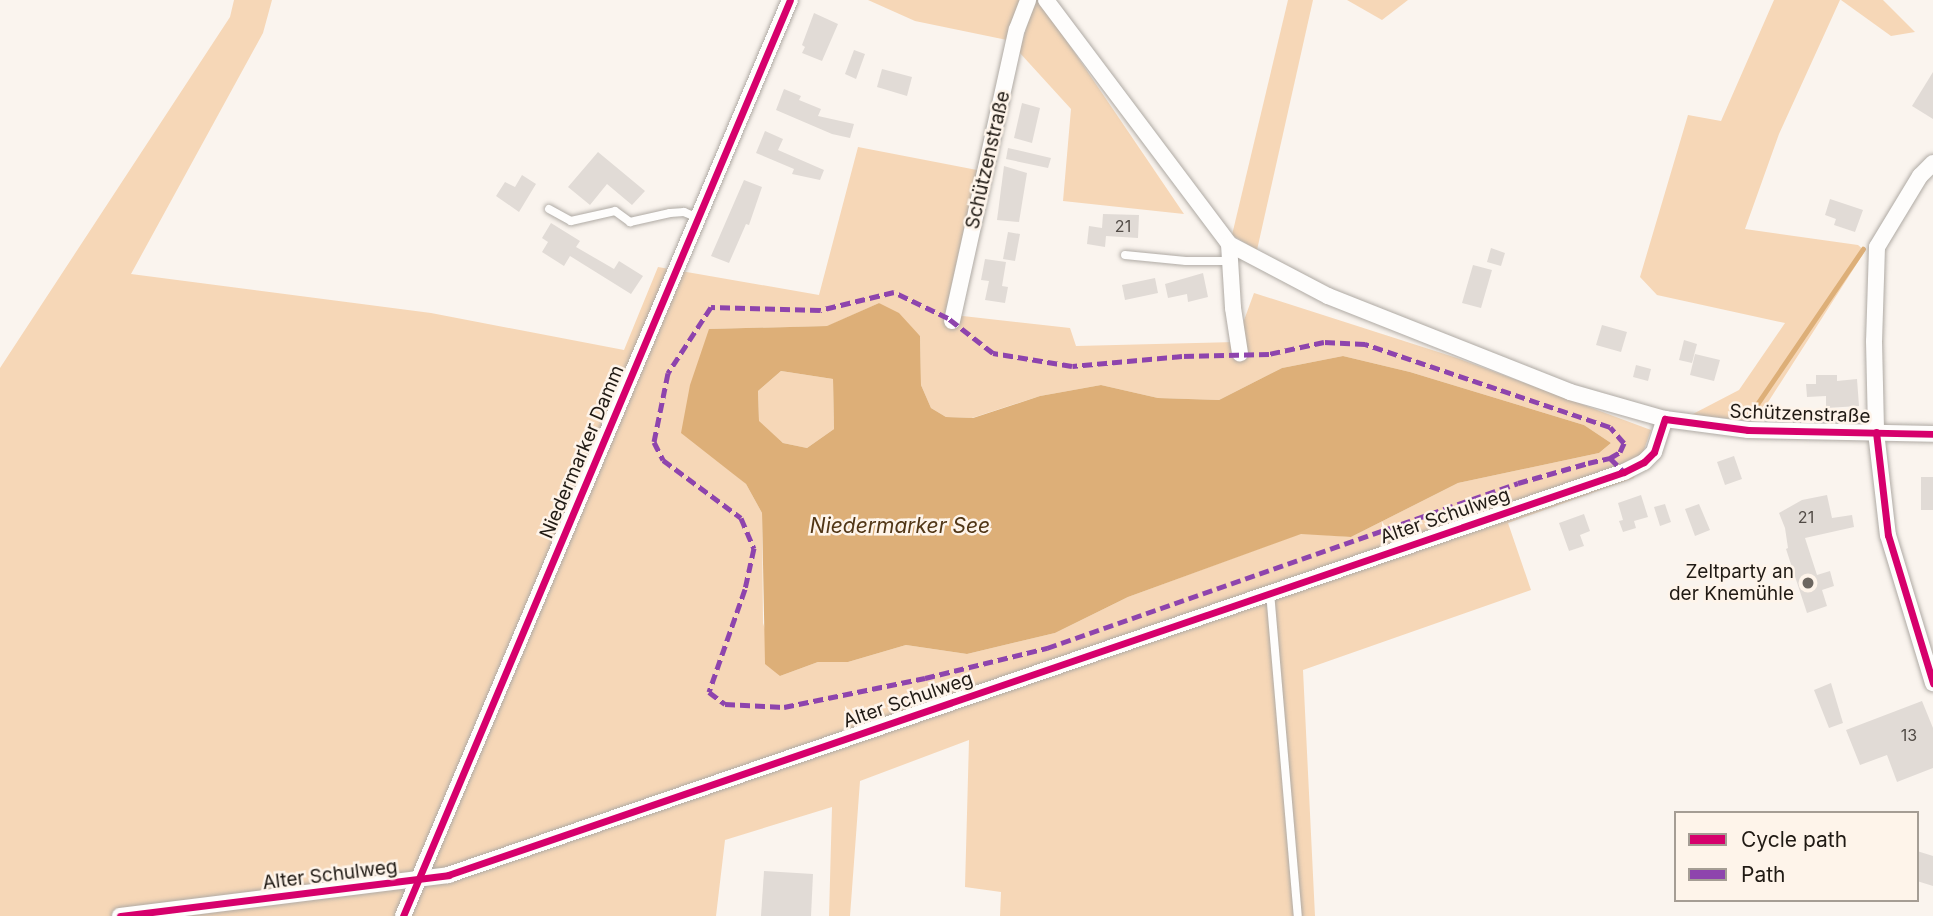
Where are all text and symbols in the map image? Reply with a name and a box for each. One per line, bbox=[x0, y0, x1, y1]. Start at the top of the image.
street label: Schützenstraße bbox=[961, 89, 1015, 231]
house number: 21 bbox=[1115, 216, 1131, 236]
street label: Niedermarker Damm bbox=[535, 362, 629, 542]
street label: Schützenstraße bbox=[1729, 400, 1871, 428]
street label: Alter Schulweg bbox=[1377, 483, 1513, 549]
house number: 21 bbox=[1798, 507, 1814, 527]
water label: Niedermarker See bbox=[810, 513, 990, 539]
place label: Zeltparty an der Knemühle bbox=[1669, 561, 1794, 605]
marker: Zeltparty an der Knemühle bbox=[1800, 575, 1816, 591]
street label: Alter Schulweg bbox=[840, 667, 976, 733]
house number: 13 bbox=[1901, 725, 1917, 745]
legend bbox=[1674, 811, 1919, 902]
text: Cycle path bbox=[1741, 827, 1847, 852]
street label: Alter Schulweg bbox=[261, 855, 399, 895]
text: Path bbox=[1741, 862, 1786, 887]

